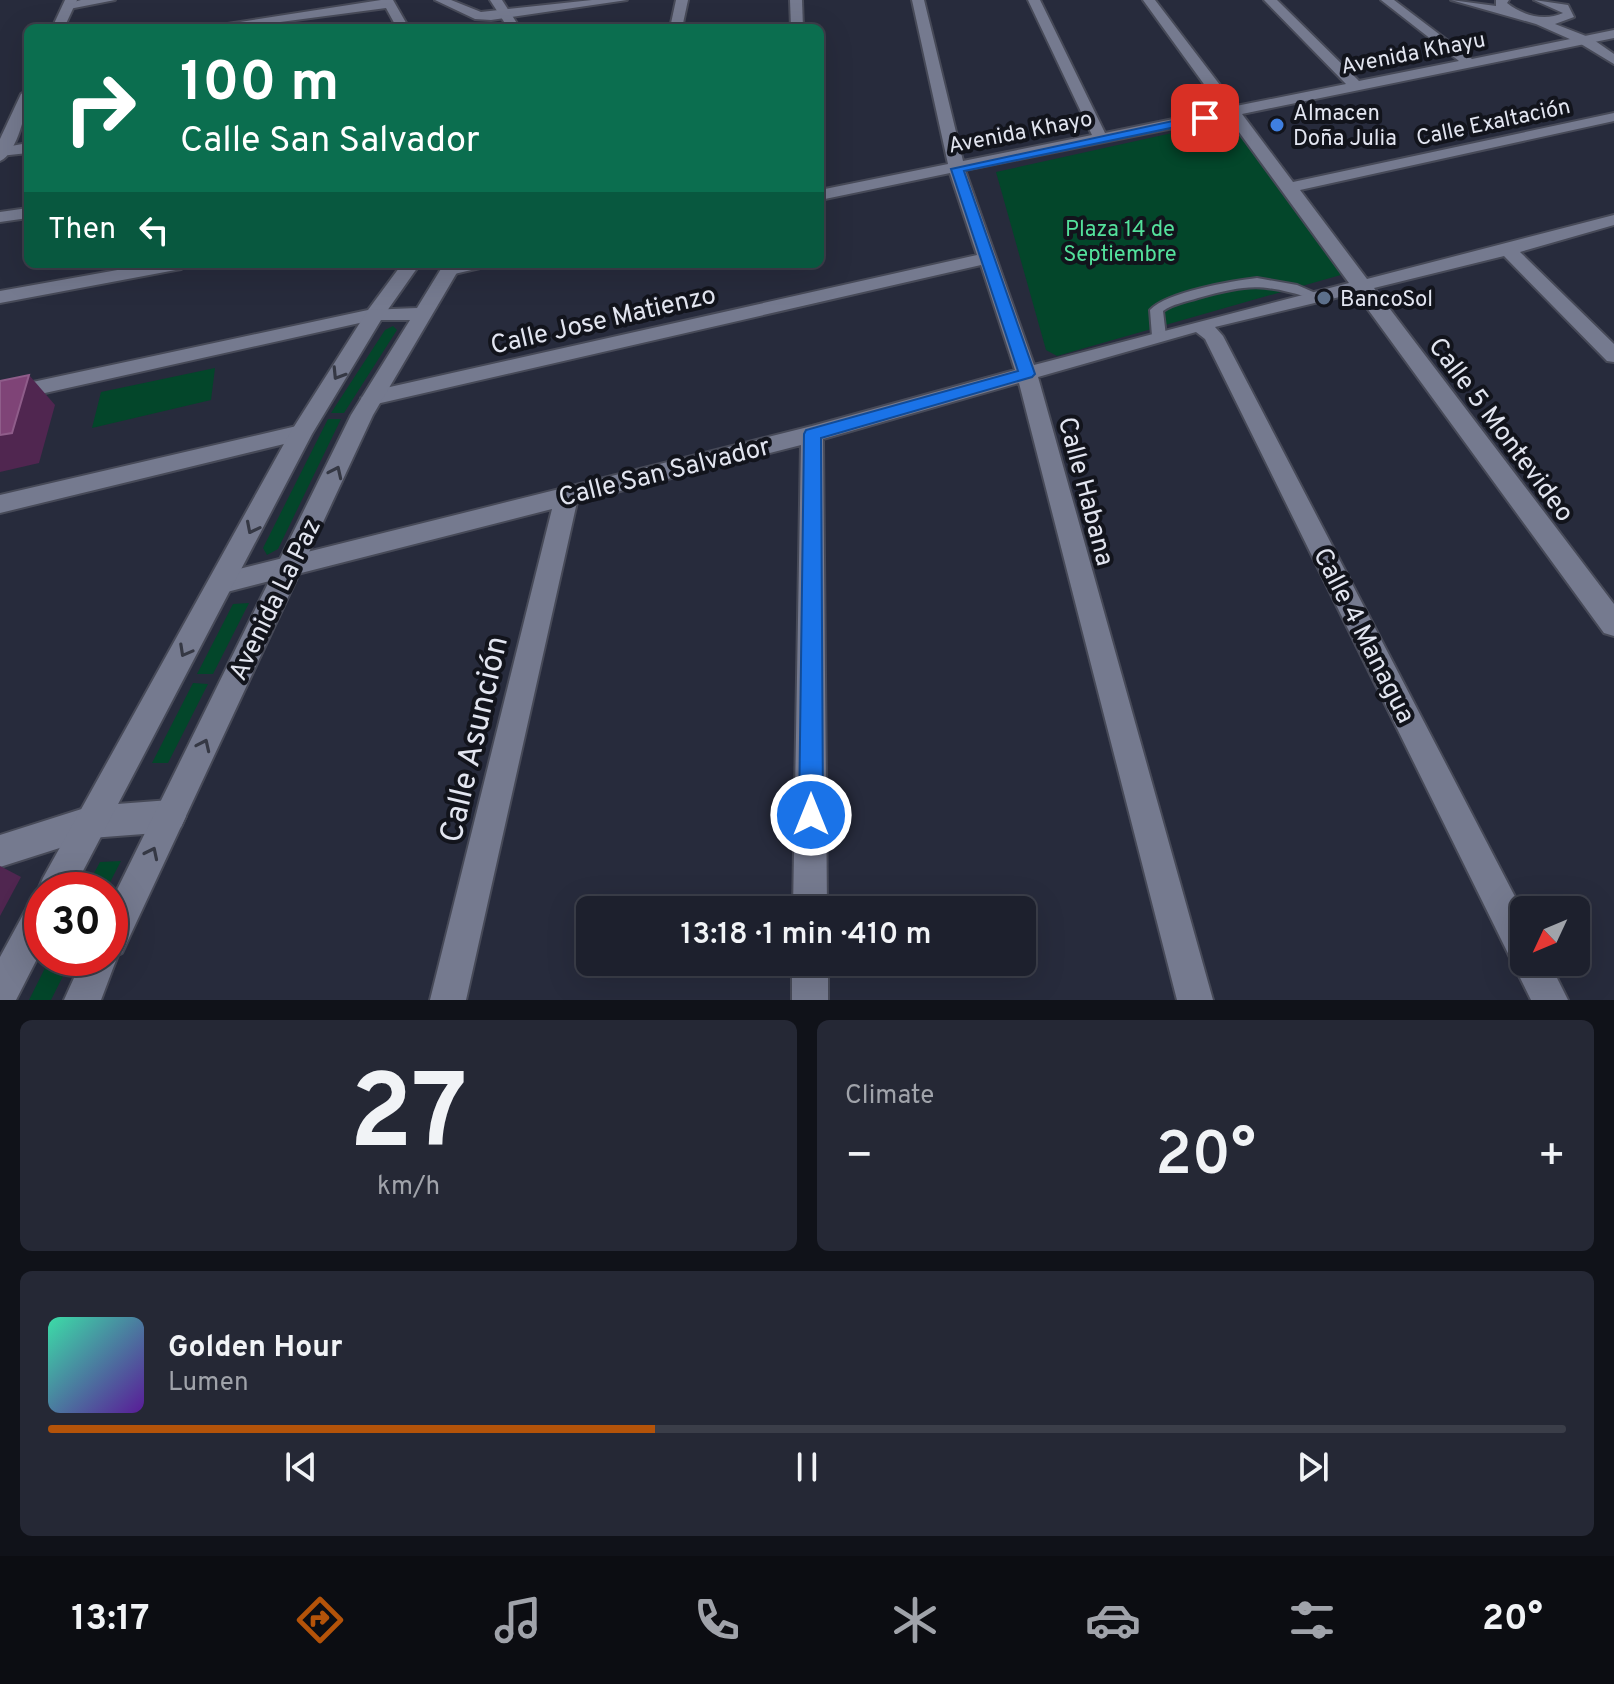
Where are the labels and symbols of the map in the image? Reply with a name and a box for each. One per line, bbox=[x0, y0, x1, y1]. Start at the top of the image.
street label: Avenida Khayu bbox=[1339, 27, 1488, 82]
pin bbox=[1171, 84, 1239, 152]
street label: Calle Exaltación bbox=[1414, 94, 1573, 153]
place label: Almacen Doña Julia bbox=[1293, 101, 1397, 153]
street label: Avenida Khayo bbox=[946, 106, 1095, 161]
marker: Almacen Doña Julia bbox=[1268, 116, 1286, 134]
park label: Plaza 14 de Septiembre bbox=[1063, 217, 1177, 269]
street label: Calle Jose Matienzo bbox=[488, 279, 719, 363]
place label: BancoSol bbox=[1340, 287, 1433, 314]
marker: BancoSol bbox=[1315, 289, 1333, 307]
street label: Calle 5 Montevideo bbox=[1420, 332, 1580, 529]
one-way arrow bbox=[333, 365, 348, 380]
street label: Calle Habana bbox=[1049, 414, 1120, 570]
street label: Calle San Salvador bbox=[556, 431, 774, 516]
one-way arrow bbox=[326, 466, 342, 480]
street label: Avenida La Paz bbox=[223, 514, 330, 687]
one-way arrow bbox=[247, 519, 262, 534]
street label: Calle 4 Managua bbox=[1304, 543, 1421, 729]
street label: Calle Asunción bbox=[433, 632, 519, 847]
one-way arrow bbox=[179, 642, 195, 657]
one-way arrow bbox=[194, 739, 210, 754]
position arrow bbox=[769, 773, 853, 857]
one-way arrow bbox=[142, 847, 158, 862]
speed limit sign: 30 bbox=[24, 872, 128, 976]
north arrow bbox=[1510, 896, 1590, 976]

